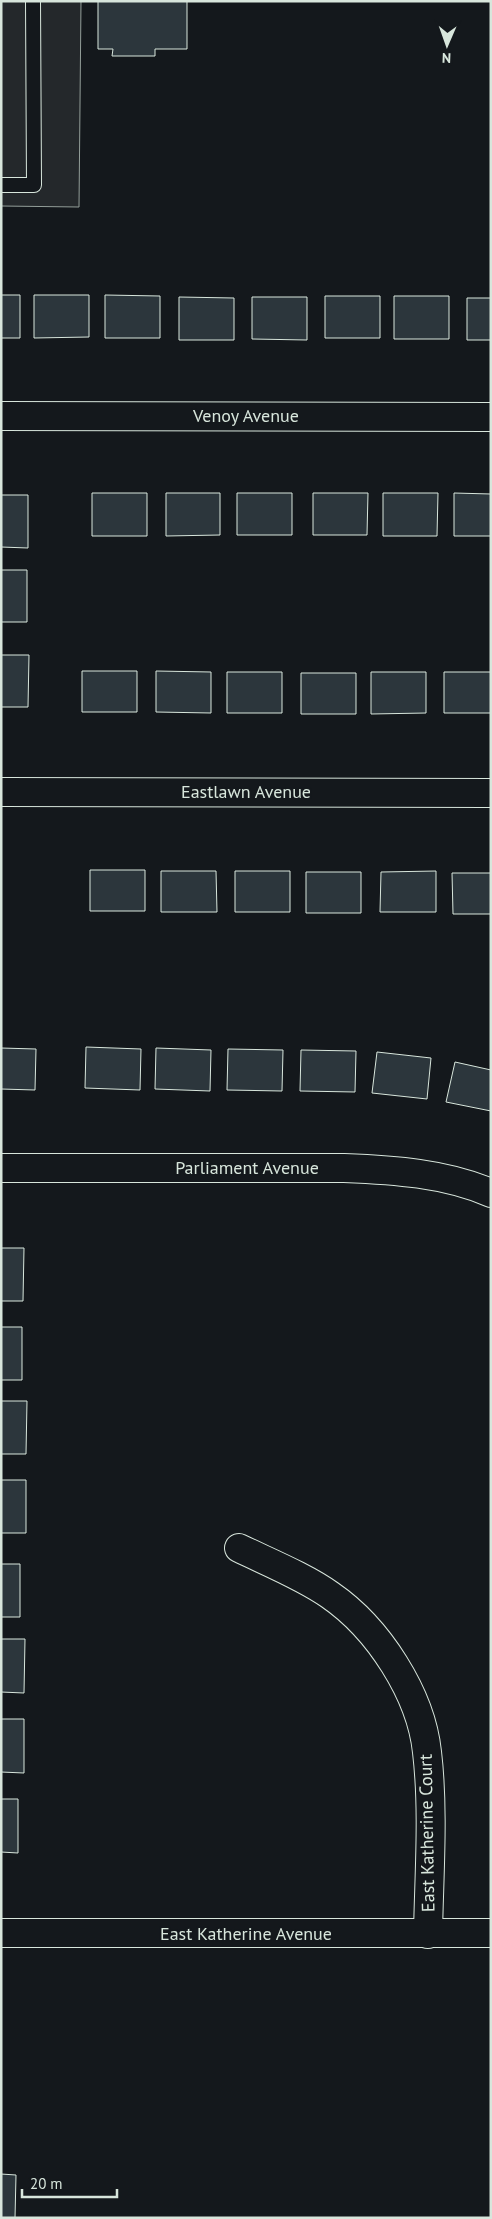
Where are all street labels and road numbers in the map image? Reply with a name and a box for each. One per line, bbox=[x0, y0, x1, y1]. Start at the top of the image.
street label: Venoy Avenue bbox=[192, 404, 299, 427]
street label: Eastlawn Avenue bbox=[181, 780, 311, 803]
street label: Parliament Avenue bbox=[175, 1156, 319, 1179]
street label: East Katherine Court bbox=[414, 1754, 439, 1912]
street label: East Katherine Avenue bbox=[160, 1922, 332, 1945]

